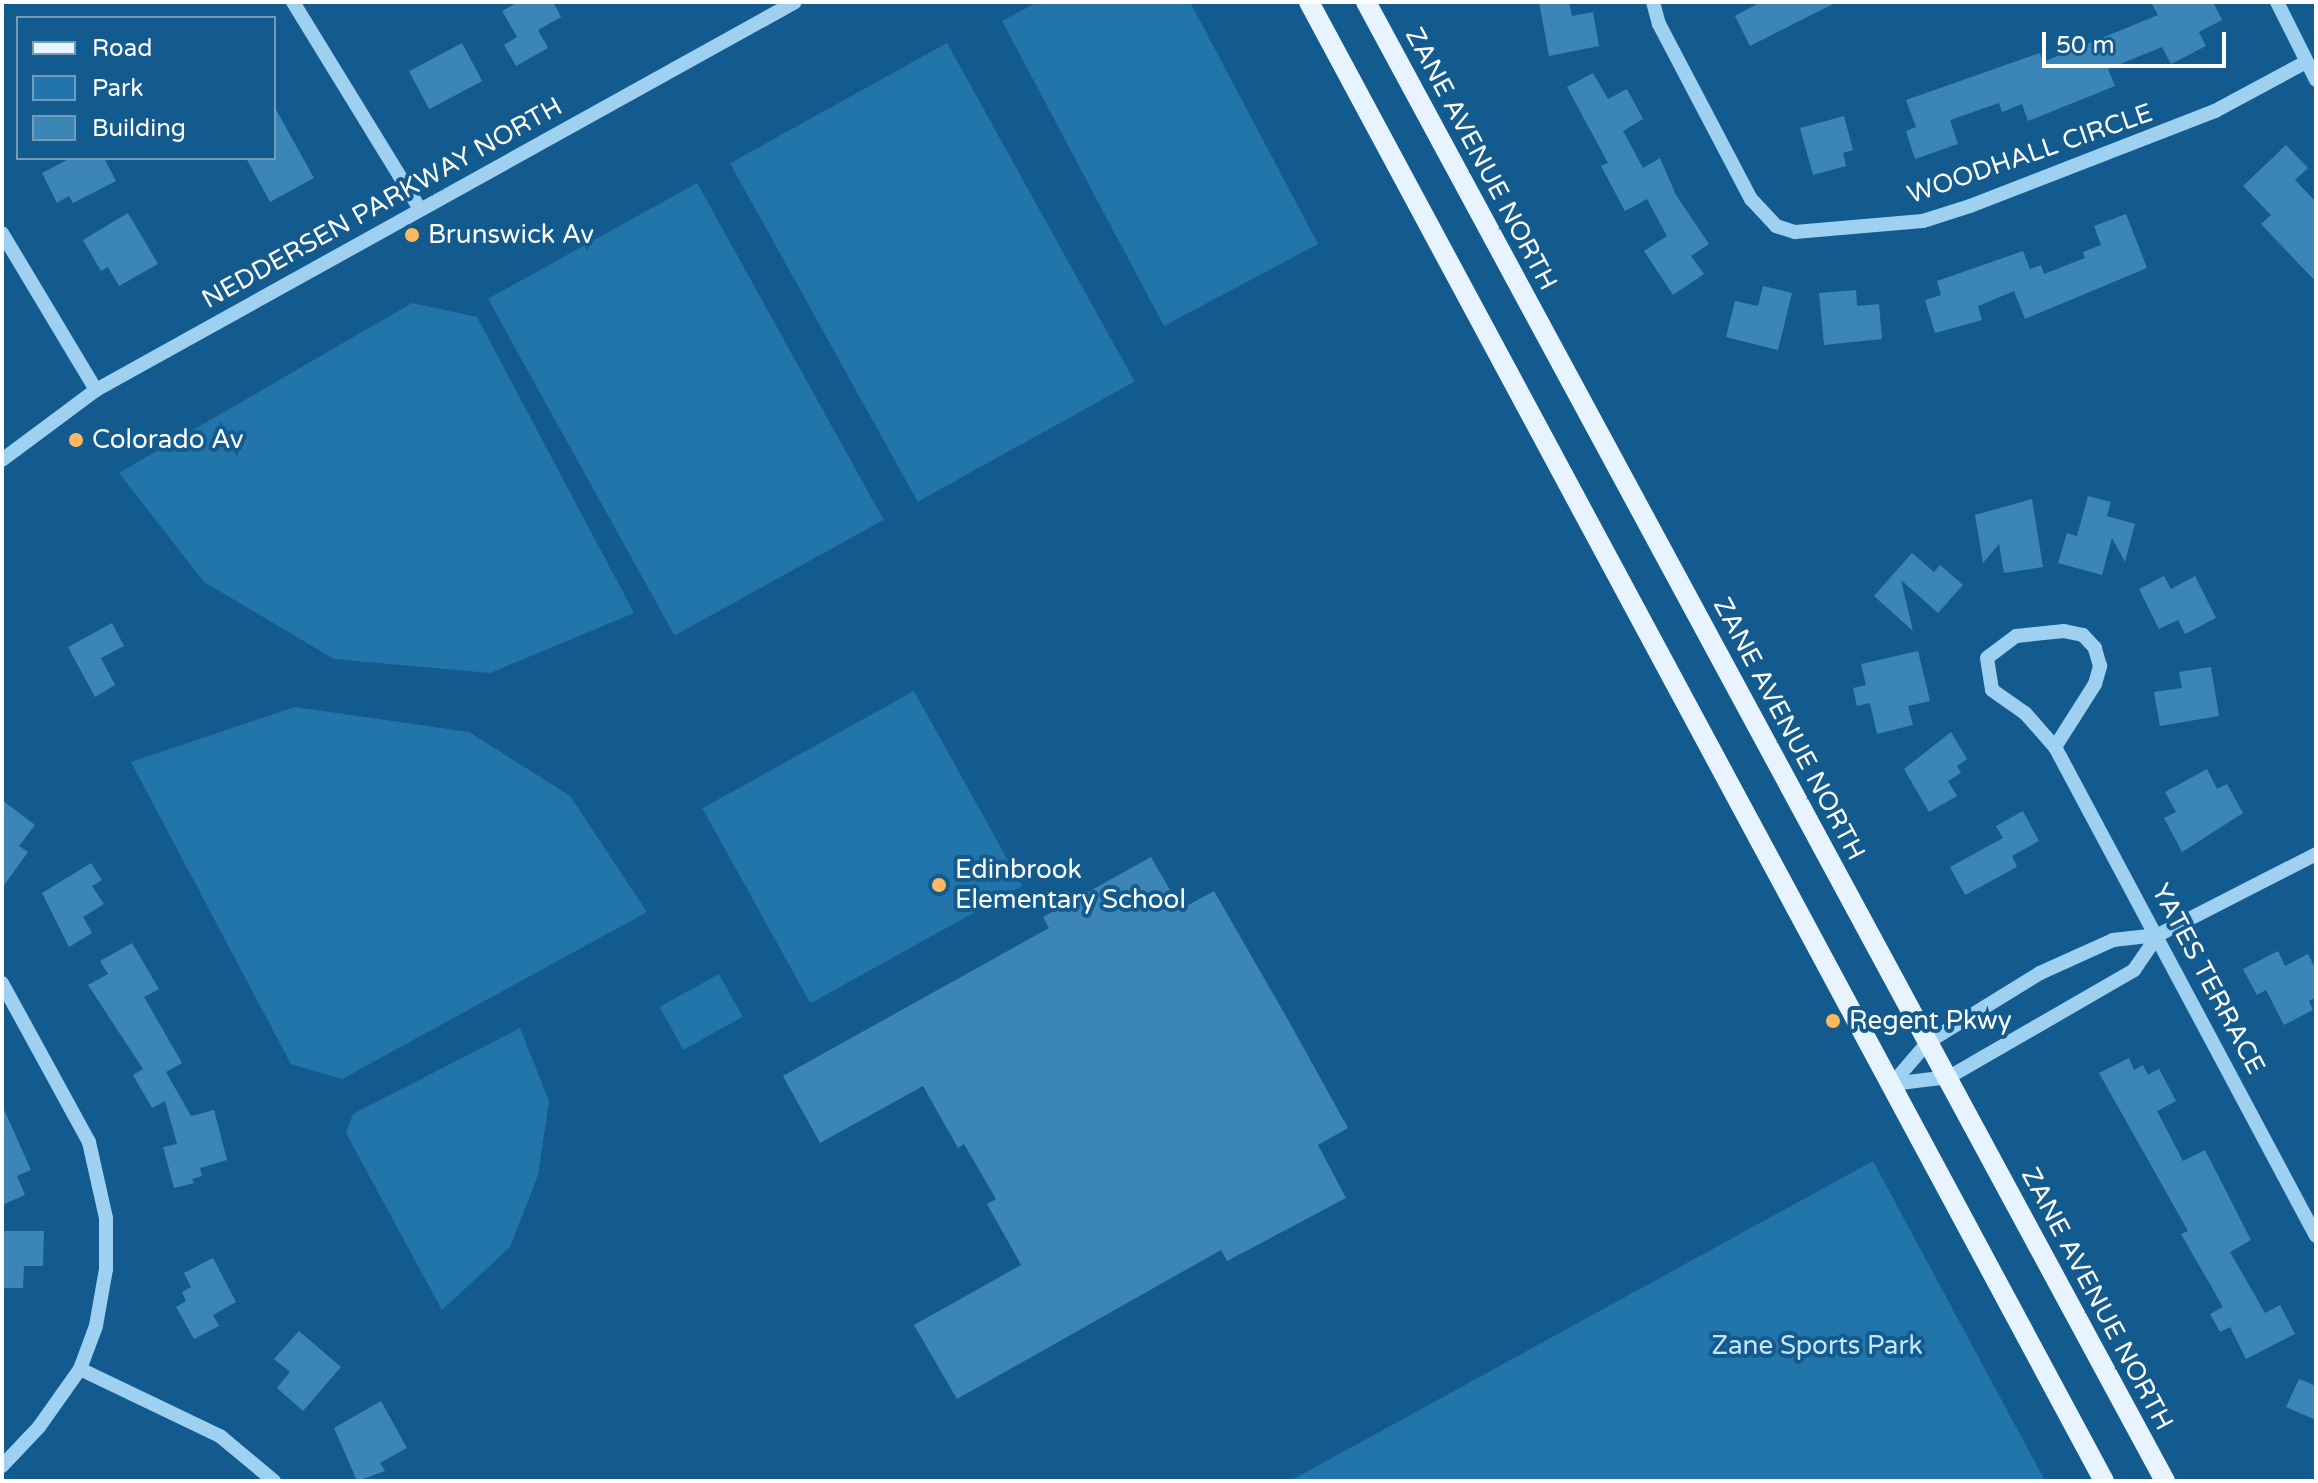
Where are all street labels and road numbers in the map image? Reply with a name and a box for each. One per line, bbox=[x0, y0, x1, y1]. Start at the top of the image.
street label: ZANE AVENUE NORTH bbox=[1398, 22, 1564, 296]
street label: NEDDERSEN PARKWAY NORTH bbox=[196, 91, 568, 315]
street label: WOODHALL CIRCLE bbox=[1903, 97, 2157, 211]
street label: ZANE AVENUE NORTH bbox=[1706, 592, 1872, 866]
street label: YATES TERRACE bbox=[2145, 878, 2271, 1080]
street label: ZANE AVENUE NORTH bbox=[2014, 1162, 2180, 1436]

